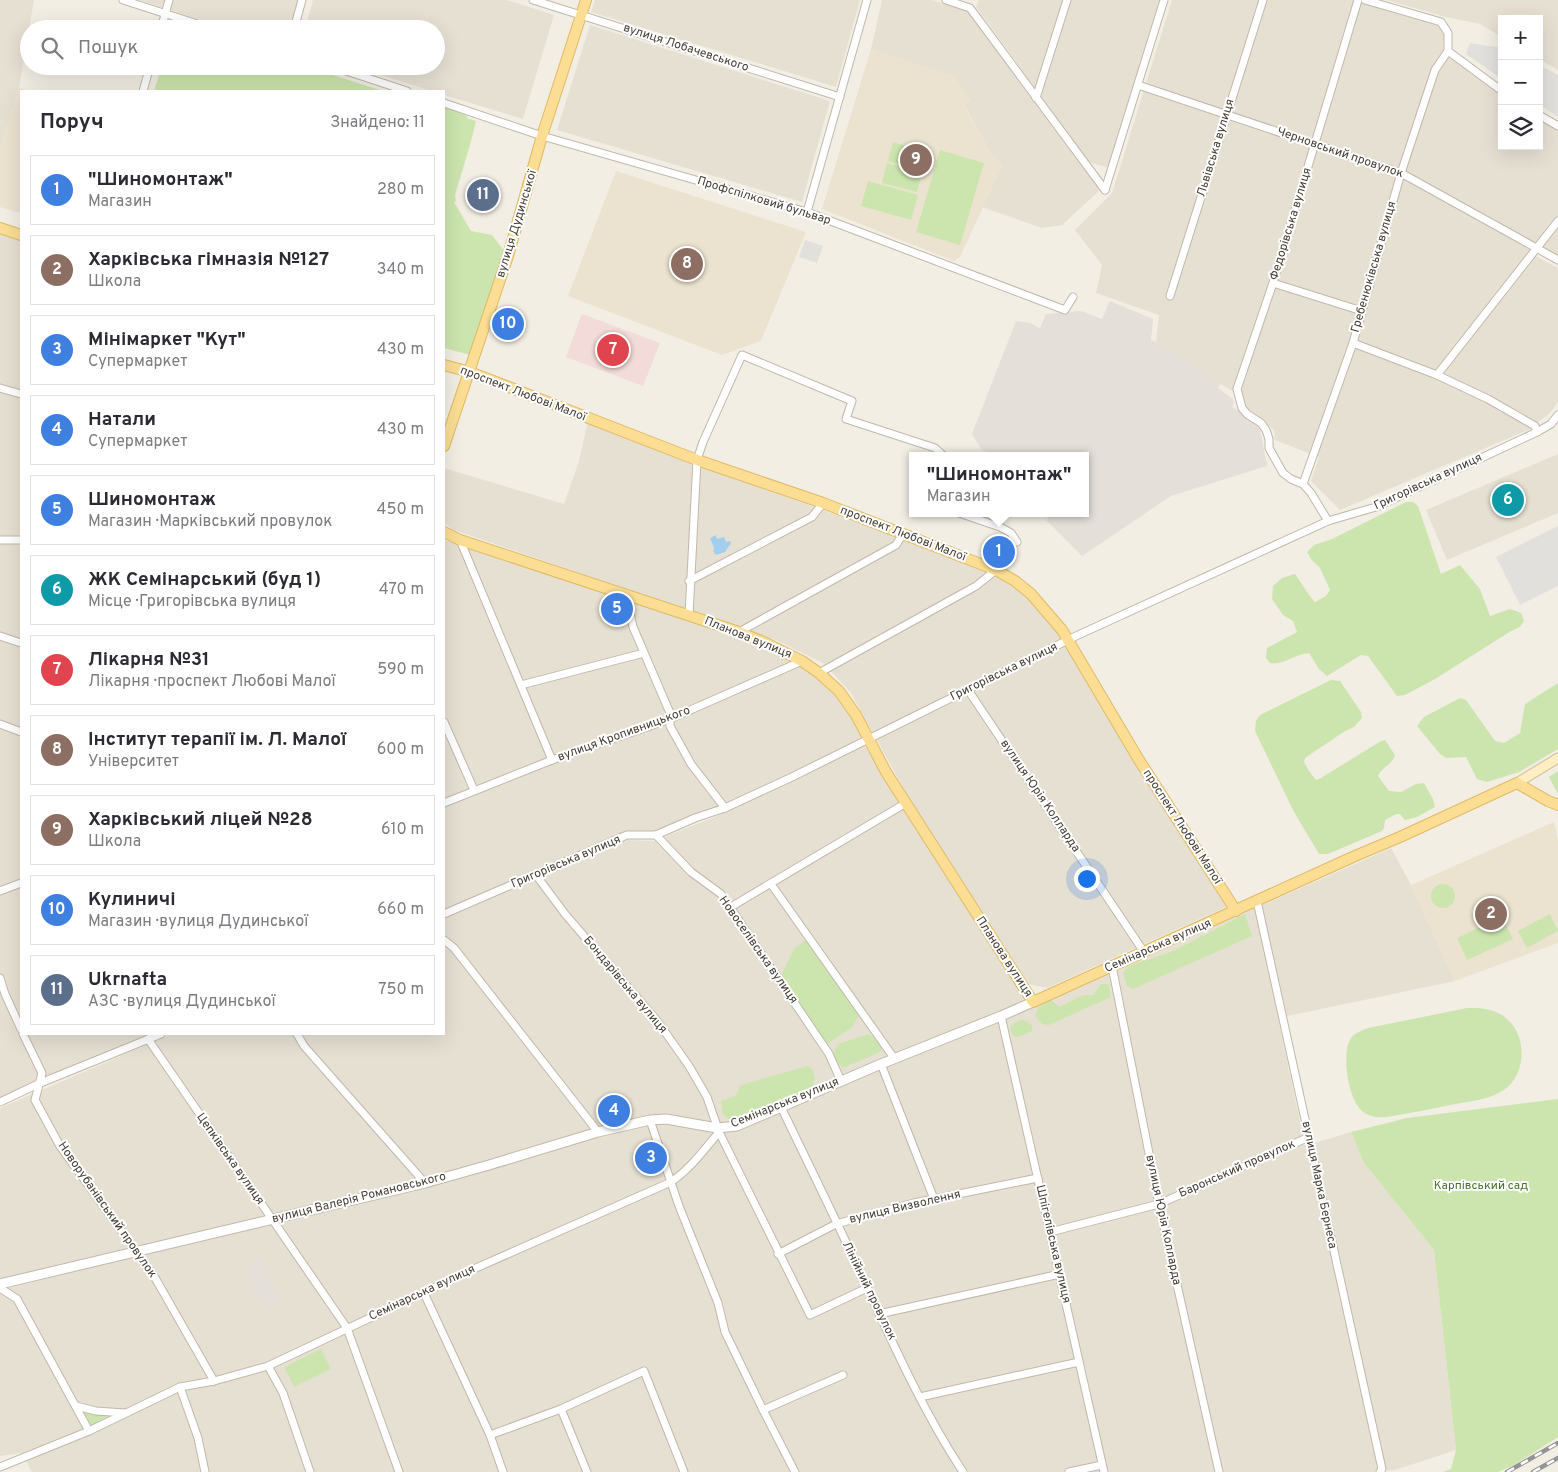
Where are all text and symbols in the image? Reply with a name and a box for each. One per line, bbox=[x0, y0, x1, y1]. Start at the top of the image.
map controls bbox=[1498, 15, 1543, 150]
button: + bbox=[1498, 15, 1543, 60]
search box bbox=[20, 20, 445, 75]
street label: вулиця Лобачевського bbox=[621, 20, 751, 76]
icon: search bbox=[38, 34, 66, 62]
text: Пошук bbox=[78, 36, 138, 60]
button: − bbox=[1498, 60, 1543, 105]
street label: Львівська вулиця bbox=[1193, 97, 1239, 199]
button: layers bbox=[1498, 105, 1543, 150]
text: Поруч bbox=[40, 109, 104, 136]
text: Знайдено: 11 bbox=[330, 113, 425, 133]
street label: Черновський провулок bbox=[1275, 124, 1406, 182]
pin: 9 bbox=[900, 141, 932, 179]
street label: Федорівська вулиця bbox=[1266, 166, 1316, 282]
street label: вулиця Дудинської bbox=[493, 167, 541, 280]
text: "Шиномонтаж" bbox=[88, 168, 233, 192]
street label: Профспілковий бульвар bbox=[695, 173, 833, 229]
pin: 11 bbox=[467, 176, 499, 214]
text: 1 bbox=[54, 180, 60, 200]
text: 280 m bbox=[377, 180, 424, 200]
text: Магазин bbox=[88, 192, 152, 212]
street label: Гребенюківська вулиця bbox=[1348, 199, 1400, 335]
pin: 8 bbox=[671, 245, 703, 283]
text: Харківська гімназія №127 bbox=[88, 248, 329, 272]
text: 2 bbox=[52, 260, 62, 280]
text: 340 m bbox=[377, 260, 424, 280]
text: Школа bbox=[88, 272, 141, 292]
pin: 10 bbox=[492, 305, 524, 343]
text: Мінімаркет "Кут" bbox=[88, 328, 246, 352]
pin: 7 bbox=[597, 331, 629, 369]
text: 3 bbox=[52, 340, 62, 360]
text: 430 m bbox=[377, 340, 424, 360]
text: Супермаркет bbox=[88, 352, 188, 372]
street label: проспект Любові Малої bbox=[458, 363, 589, 426]
text: Натали bbox=[88, 408, 156, 432]
text: 4 bbox=[52, 420, 62, 440]
text: 430 m bbox=[377, 420, 424, 440]
text: Супермаркет bbox=[88, 432, 188, 452]
street label: Григорівська вулиця bbox=[1371, 450, 1485, 514]
popup bbox=[909, 452, 1089, 517]
text: "Шиномонтаж" bbox=[927, 463, 1071, 487]
pin: 6 bbox=[1492, 481, 1524, 519]
text: Магазин bbox=[927, 487, 990, 507]
text: Шиномонтаж bbox=[88, 488, 216, 512]
text: 5 bbox=[52, 500, 62, 520]
text: 450 m bbox=[377, 500, 424, 520]
street label: проспект Любові Малої bbox=[838, 503, 969, 566]
text: Магазин · Марківський провулок bbox=[88, 512, 332, 532]
pin: 1 bbox=[983, 533, 1015, 571]
text: ЖК Семінарський (буд 1) bbox=[88, 568, 321, 592]
text: 6 bbox=[52, 580, 62, 600]
text: 470 m bbox=[379, 580, 424, 600]
pin: 5 bbox=[601, 590, 633, 628]
text: Місце · Григорівська вулиця bbox=[88, 592, 296, 612]
street label: Планова вулиця bbox=[702, 613, 794, 663]
street label: Григорівська вулиця bbox=[948, 639, 1060, 705]
text: Лікарня №31 bbox=[88, 648, 210, 672]
text: 7 bbox=[53, 660, 61, 680]
text: 590 m bbox=[377, 660, 424, 680]
text: Лікарня · проспект Любові Малої bbox=[88, 672, 335, 692]
street label: вулиця Кропивницького bbox=[556, 702, 693, 765]
text: Інститут терапії ім. Л. Малої bbox=[88, 728, 346, 752]
street label: вулиця Юрія Колларда bbox=[996, 737, 1084, 855]
text: 8 bbox=[52, 740, 62, 760]
text: 600 m bbox=[377, 740, 424, 760]
text: Університет bbox=[88, 752, 179, 772]
street label: проспект Любові Малої bbox=[1139, 767, 1226, 888]
text: Харківський ліцей №28 bbox=[88, 808, 313, 832]
text: 9 bbox=[52, 820, 62, 840]
text: 610 m bbox=[381, 820, 424, 840]
text: Школа bbox=[88, 832, 141, 852]
street label: Григорівська вулиця bbox=[509, 832, 623, 892]
your location bbox=[1074, 866, 1100, 892]
text: Кулиничі bbox=[88, 888, 176, 912]
street label: Новоселівська вулиця bbox=[715, 893, 801, 1007]
pin: 2 bbox=[1475, 895, 1507, 933]
text: 10 bbox=[49, 900, 65, 920]
text: 660 m bbox=[377, 900, 424, 920]
text: Магазин · вулиця Дудинської bbox=[88, 912, 308, 932]
street label: Планова вулиця bbox=[972, 914, 1036, 1000]
street label: Семінарська вулиця bbox=[1102, 915, 1214, 977]
street label: Бондарівська вулиця bbox=[579, 933, 671, 1037]
text: Ukrnafta bbox=[88, 968, 167, 992]
text: 11 bbox=[51, 980, 63, 1000]
text: 750 m bbox=[378, 980, 424, 1000]
text: АЗС · вулиця Дудинської bbox=[88, 992, 276, 1012]
street label: Семінарська вулиця bbox=[728, 1074, 842, 1132]
pin: 4 bbox=[598, 1092, 630, 1130]
street label: Цепківська вулиця bbox=[192, 1110, 268, 1208]
street label: вулиця Марка Бернеса bbox=[1298, 1120, 1340, 1250]
street label: Баронський провулок bbox=[1176, 1136, 1298, 1202]
street label: Новорубанівський провулок bbox=[54, 1139, 160, 1281]
pin: 3 bbox=[635, 1139, 667, 1177]
street label: вулиця Юрія Колларда bbox=[1141, 1153, 1185, 1287]
street label: вулиця Валерія Романовського bbox=[270, 1169, 448, 1227]
park label: Карпівський сад bbox=[1434, 1178, 1528, 1194]
street label: Шпігелівська вулиця bbox=[1032, 1183, 1074, 1305]
street label: вулиця Визволення bbox=[848, 1186, 962, 1228]
street label: Лінійний провулок bbox=[838, 1239, 900, 1343]
street label: Семінарська вулиця bbox=[366, 1261, 478, 1325]

